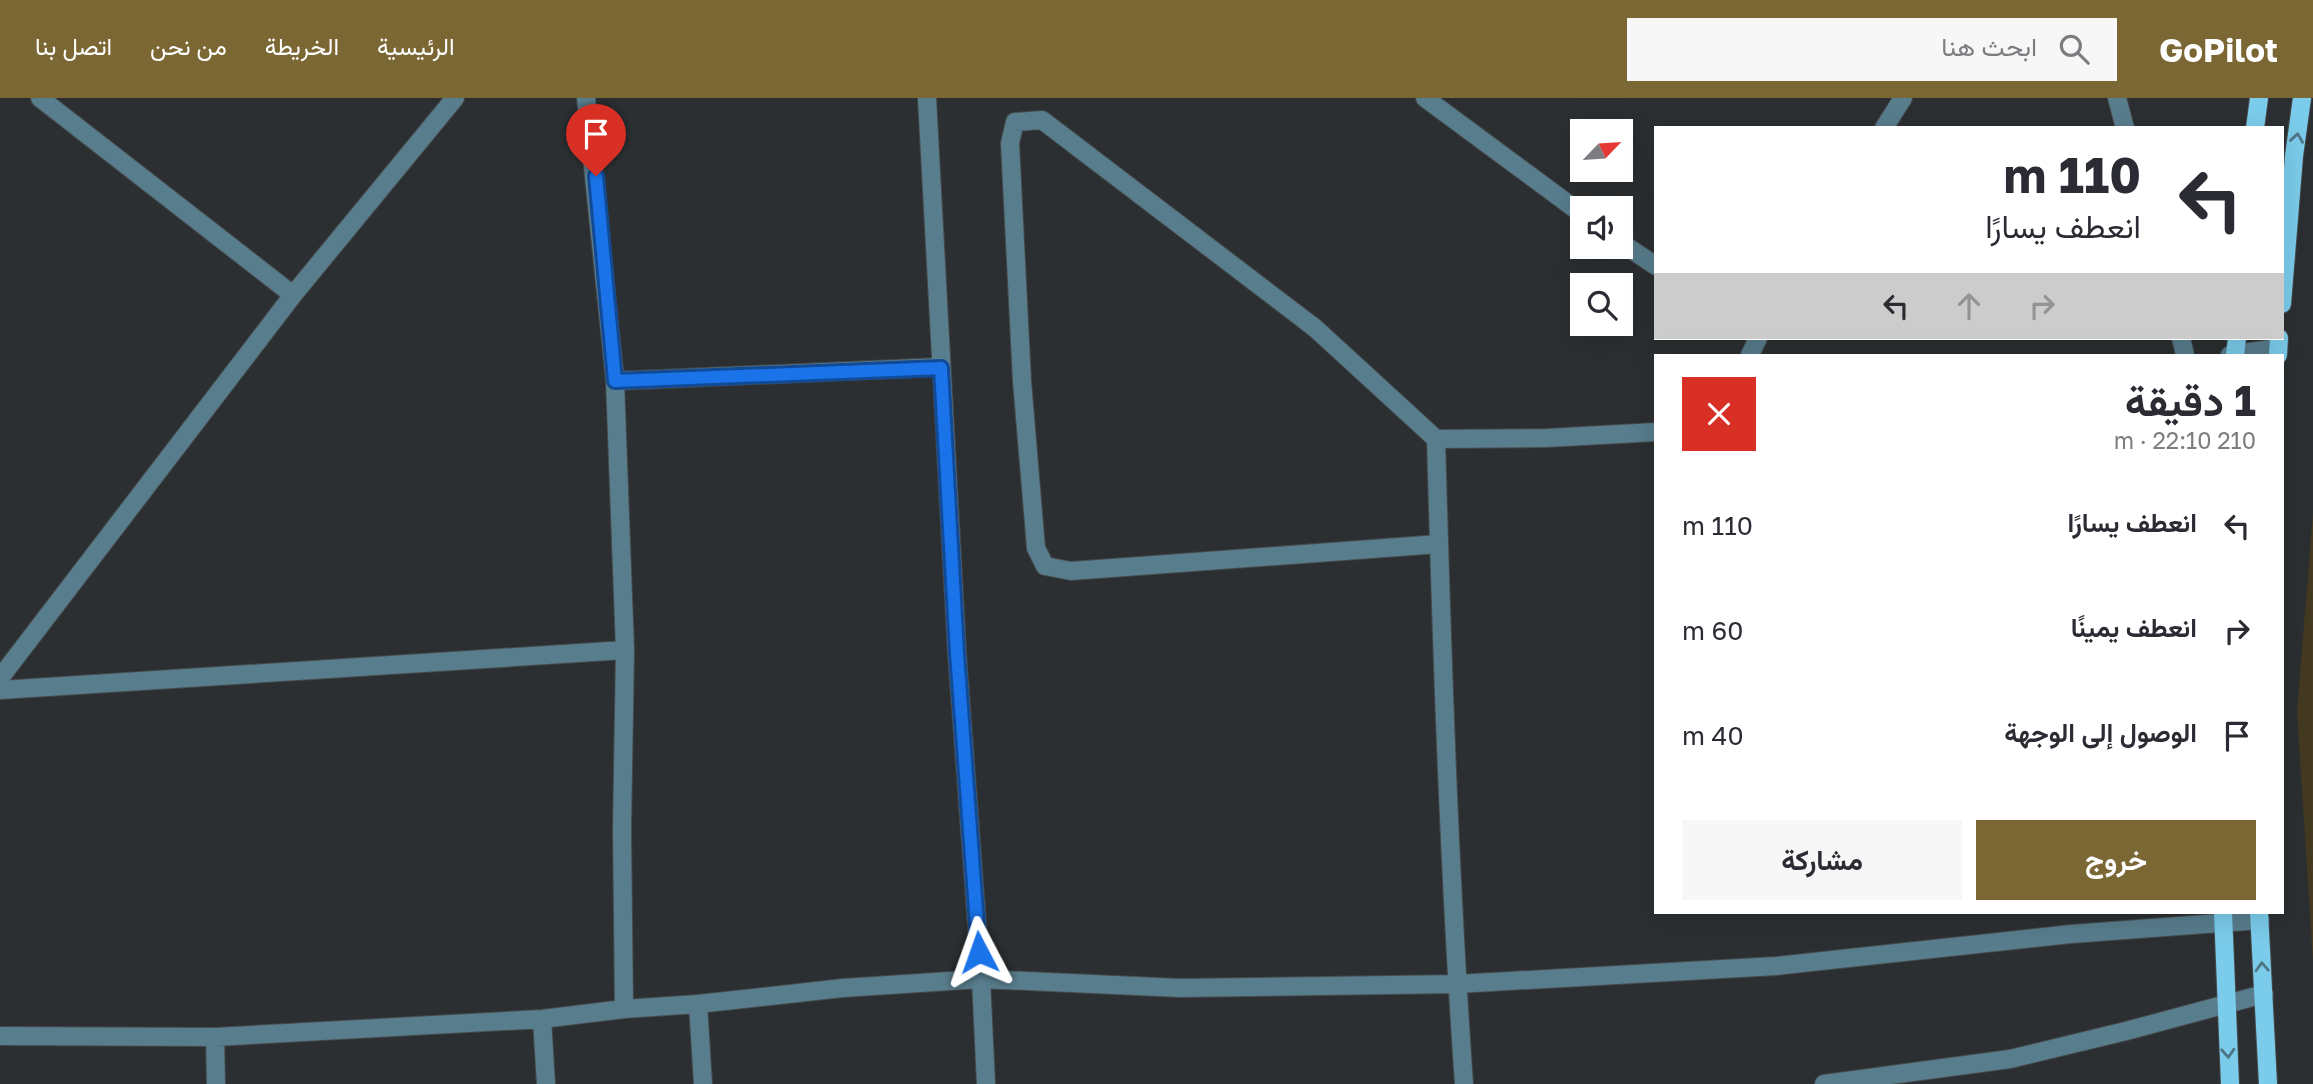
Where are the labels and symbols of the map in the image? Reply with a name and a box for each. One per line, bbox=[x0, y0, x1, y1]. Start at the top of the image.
pin bbox=[566, 104, 626, 176]
north arrow bbox=[1570, 119, 1633, 182]
one-way arrow bbox=[2289, 132, 2304, 144]
position arrow bbox=[942, 915, 1016, 989]
one-way arrow bbox=[2255, 961, 2270, 972]
one-way arrow bbox=[2221, 1048, 2236, 1059]

